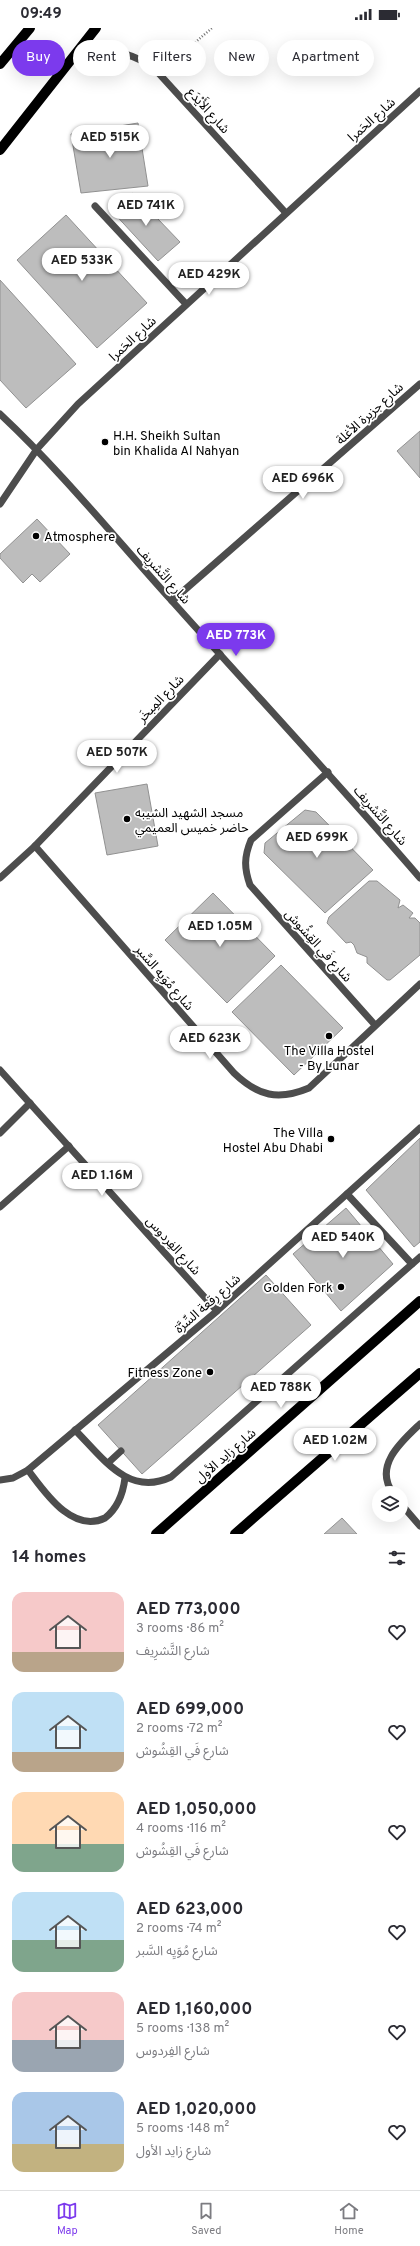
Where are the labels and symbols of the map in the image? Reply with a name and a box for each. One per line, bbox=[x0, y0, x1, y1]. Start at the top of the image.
street label: شارع الأَيْدَع bbox=[182, 83, 235, 138]
street label: شارع الحَمرا bbox=[345, 95, 400, 147]
pin: AED 515K bbox=[69, 125, 151, 159]
pin: AED 741K bbox=[105, 193, 187, 227]
pin: AED 533K bbox=[41, 248, 123, 282]
pin: AED 429K bbox=[168, 262, 250, 296]
street label: شارع الحَمرا bbox=[106, 314, 161, 366]
street label: شارع جزيرة الأغلة bbox=[333, 380, 408, 450]
place label: H.H. Sheikh Sultan bin Khalida Al Nahyan bbox=[113, 429, 239, 460]
marker: H.H. Sheikh Sultan bin Khalida Al Nahyan bbox=[100, 437, 110, 447]
pin: AED 696K bbox=[262, 466, 344, 500]
place label: Atmosphere bbox=[44, 530, 115, 546]
marker: Atmosphere bbox=[31, 531, 41, 541]
street label: شارع التَّشرِيف bbox=[131, 541, 195, 609]
pin: AED 773K bbox=[195, 623, 277, 657]
street label: شارع المِبخَر bbox=[134, 672, 189, 728]
pin: AED 507K bbox=[76, 740, 158, 774]
street label: شارع التَّشرِيف bbox=[349, 782, 411, 850]
place label: مسجد الشهيد الشيبه حاضر خميس العميمي bbox=[135, 806, 249, 838]
marker: مسجد الشهيد الشيبه حاضر خميس العميمي bbox=[122, 814, 132, 824]
pin: AED 699K bbox=[276, 825, 358, 859]
street label: شارع فَي القِشُوش bbox=[280, 905, 356, 987]
pin: AED 1.05M bbox=[174, 914, 266, 948]
street label: شارع مُوَيِه السَّبر bbox=[129, 941, 196, 1015]
pin: AED 623K bbox=[169, 1026, 251, 1060]
marker: The Villa Hostel - By Lunar bbox=[324, 1031, 334, 1041]
place label: The Villa Hostel - By Lunar bbox=[284, 1044, 374, 1075]
place label: The Villa Hostel Abu Dhabi bbox=[223, 1126, 323, 1157]
marker: The Villa Hostel Abu Dhabi bbox=[326, 1134, 336, 1144]
pin: AED 1.16M bbox=[56, 1163, 148, 1197]
street label: شارع الفِردوس bbox=[141, 1214, 203, 1280]
pin: AED 540K bbox=[302, 1225, 384, 1259]
street label: شارع رِقعة السِّرَّة bbox=[172, 1271, 245, 1338]
place label: Golden Fork bbox=[263, 1281, 333, 1297]
marker: Golden Fork bbox=[336, 1282, 346, 1292]
place label: Fitness Zone bbox=[127, 1366, 202, 1382]
marker: Fitness Zone bbox=[205, 1367, 215, 1377]
pin: AED 788K bbox=[240, 1375, 322, 1409]
street label: شارع زايد الأول bbox=[192, 1425, 261, 1488]
pin: AED 1.02M bbox=[289, 1428, 381, 1462]

